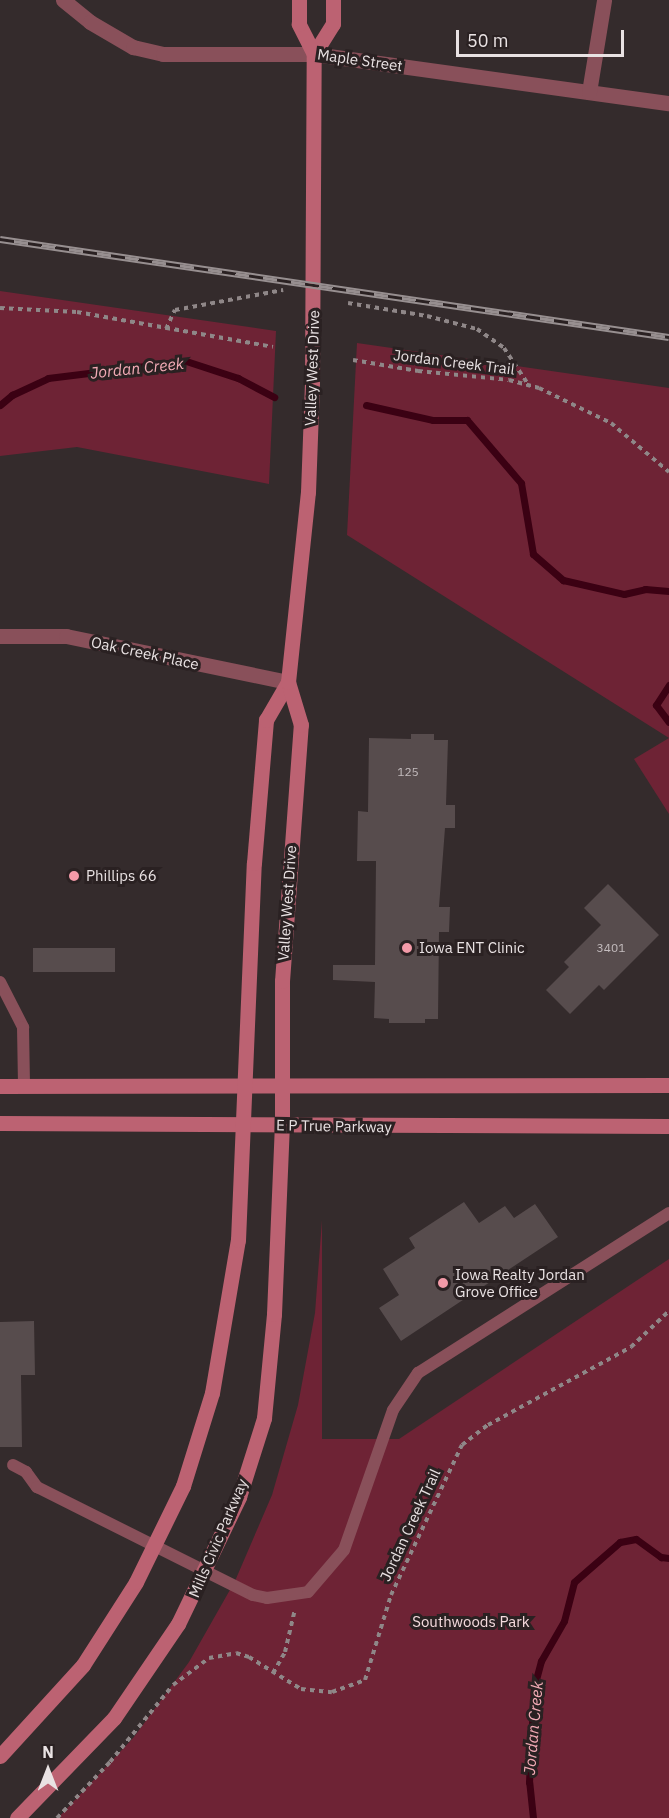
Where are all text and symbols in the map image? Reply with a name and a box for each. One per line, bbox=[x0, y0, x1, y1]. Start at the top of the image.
scale bar bbox=[459, 18, 627, 56]
text: 50 m bbox=[467, 29, 509, 52]
street label: Maple Street bbox=[316, 45, 404, 75]
street label: Valley West Drive bbox=[301, 310, 323, 426]
street label: Jordan Creek Trail bbox=[392, 346, 516, 378]
water label: Jordan Creek bbox=[89, 354, 185, 382]
street label: Oak Creek Place bbox=[90, 633, 200, 673]
house number: 125 bbox=[397, 765, 419, 779]
street label: Valley West Drive bbox=[274, 844, 300, 962]
place label: Phillips 66 bbox=[86, 867, 157, 885]
marker: Phillips 66 bbox=[67, 869, 81, 883]
place label: Iowa ENT Clinic bbox=[419, 939, 525, 957]
marker: Iowa ENT Clinic bbox=[400, 941, 414, 955]
house number: 3401 bbox=[597, 941, 625, 955]
street label: E P True Parkway bbox=[276, 1116, 392, 1136]
place label: Iowa Realty Jordan Grove Office bbox=[455, 1265, 585, 1300]
marker: Iowa Realty Jordan Grove Office bbox=[436, 1276, 450, 1290]
street label: Jordan Creek Trail bbox=[376, 1466, 444, 1584]
street label: Mills Civic Parkway bbox=[185, 1476, 251, 1600]
park label: Southwoods Park bbox=[412, 1613, 530, 1631]
water label: Jordan Creek bbox=[519, 1680, 547, 1776]
north arrow bbox=[18, 1740, 78, 1800]
text: N bbox=[42, 1742, 54, 1762]

